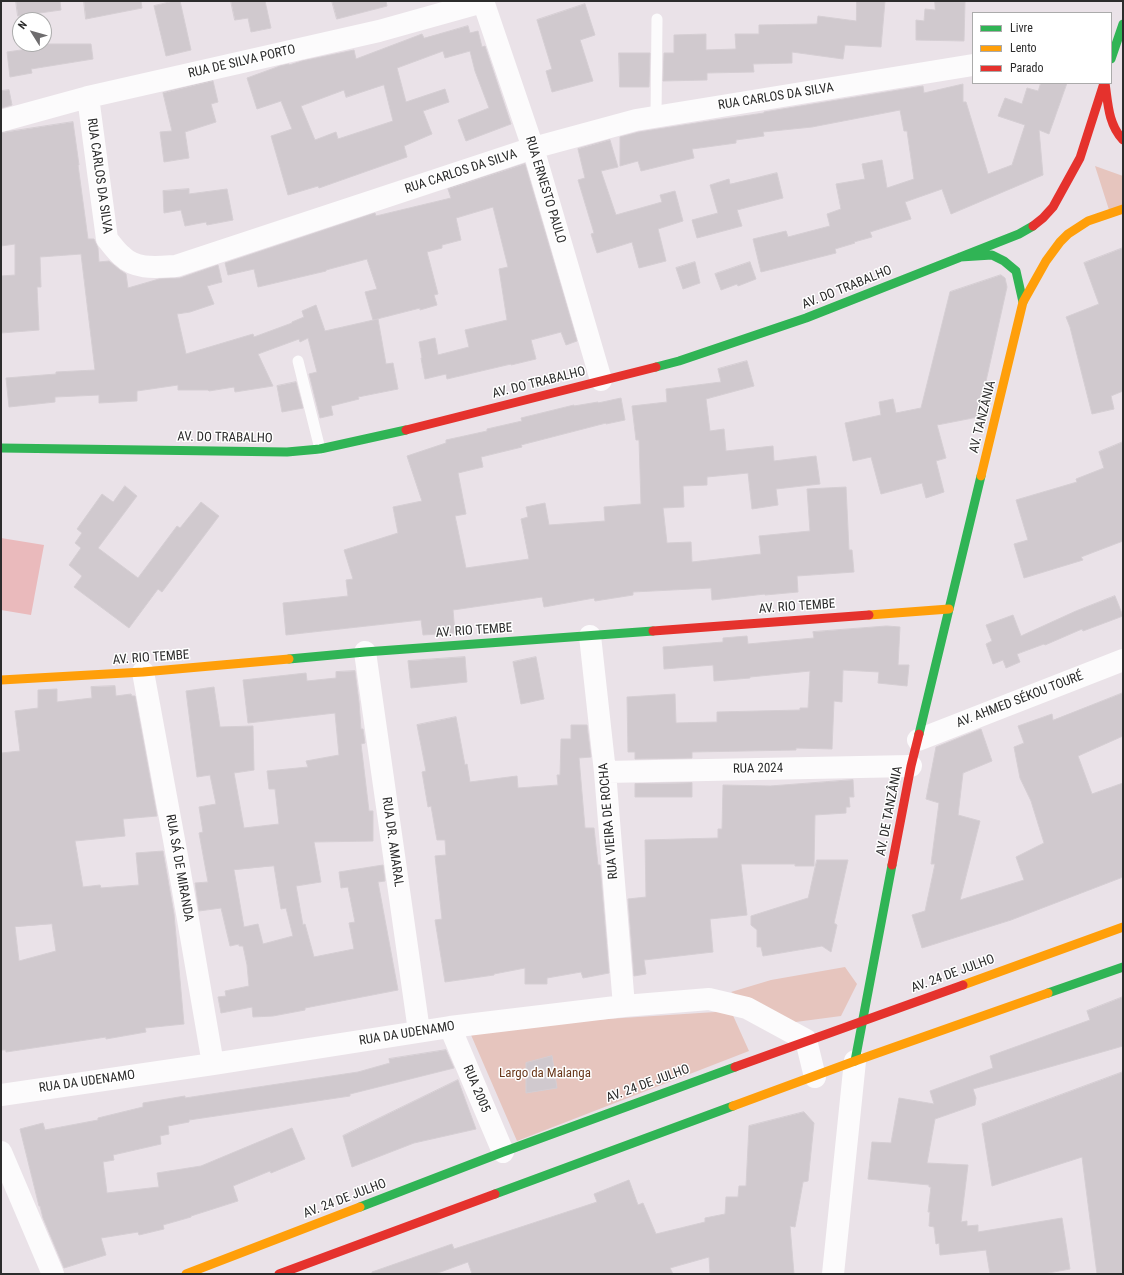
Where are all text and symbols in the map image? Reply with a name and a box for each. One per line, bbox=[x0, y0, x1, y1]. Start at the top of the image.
north arrow bbox=[12, 12, 52, 52]
legend bbox=[972, 12, 1112, 84]
text: N bbox=[16, 18, 30, 32]
text: Livre bbox=[1010, 21, 1033, 35]
text: Lento bbox=[1010, 41, 1037, 55]
street label: RUA DE SILVA PORTO bbox=[187, 42, 297, 82]
text: Parado bbox=[1010, 61, 1043, 75]
street label: RUA CARLOS DA SILVA bbox=[717, 80, 835, 114]
street label: RUA CARLOS DA SILVA bbox=[83, 117, 115, 235]
street label: RUA ERNESTO PAULO bbox=[521, 135, 569, 245]
street label: RUA CARLOS DA SILVA bbox=[403, 147, 519, 197]
street label: AV. DO TRABALHO bbox=[800, 263, 894, 313]
street label: AV. DO TRABALHO bbox=[491, 364, 587, 402]
street label: AV. TANZÂNIA bbox=[966, 379, 1000, 455]
street label: AV. DO TRABALHO bbox=[177, 429, 273, 447]
street label: AV. RIO TEMBE bbox=[758, 597, 836, 617]
street label: AV. RIO TEMBE bbox=[435, 621, 513, 641]
street label: AV. RIO TEMBE bbox=[112, 648, 190, 668]
street label: AV. AHMED SÉKOU TOURÉ bbox=[954, 669, 1086, 731]
street label: RUA 2024 bbox=[733, 761, 783, 777]
street label: RUA VIEIRA DE ROCHA bbox=[596, 762, 622, 880]
street label: AV. DE TANZÂNIA bbox=[874, 765, 906, 857]
street label: RUA DR. AMARAL bbox=[378, 796, 406, 888]
street label: RUA SÁ DE MIRANDA bbox=[162, 813, 196, 923]
street label: AV. 24 DE JULHO bbox=[909, 952, 997, 996]
street label: RUA DA UDENAMO bbox=[358, 1019, 456, 1049]
street label: AV. 24 DE JULHO bbox=[604, 1062, 692, 1106]
street label: RUA 2005 bbox=[459, 1063, 493, 1115]
park label: Largo da Malanga bbox=[499, 1066, 591, 1082]
street label: RUA DA UDENAMO bbox=[38, 1068, 136, 1096]
street label: AV. 24 DE JULHO bbox=[301, 1176, 389, 1222]

